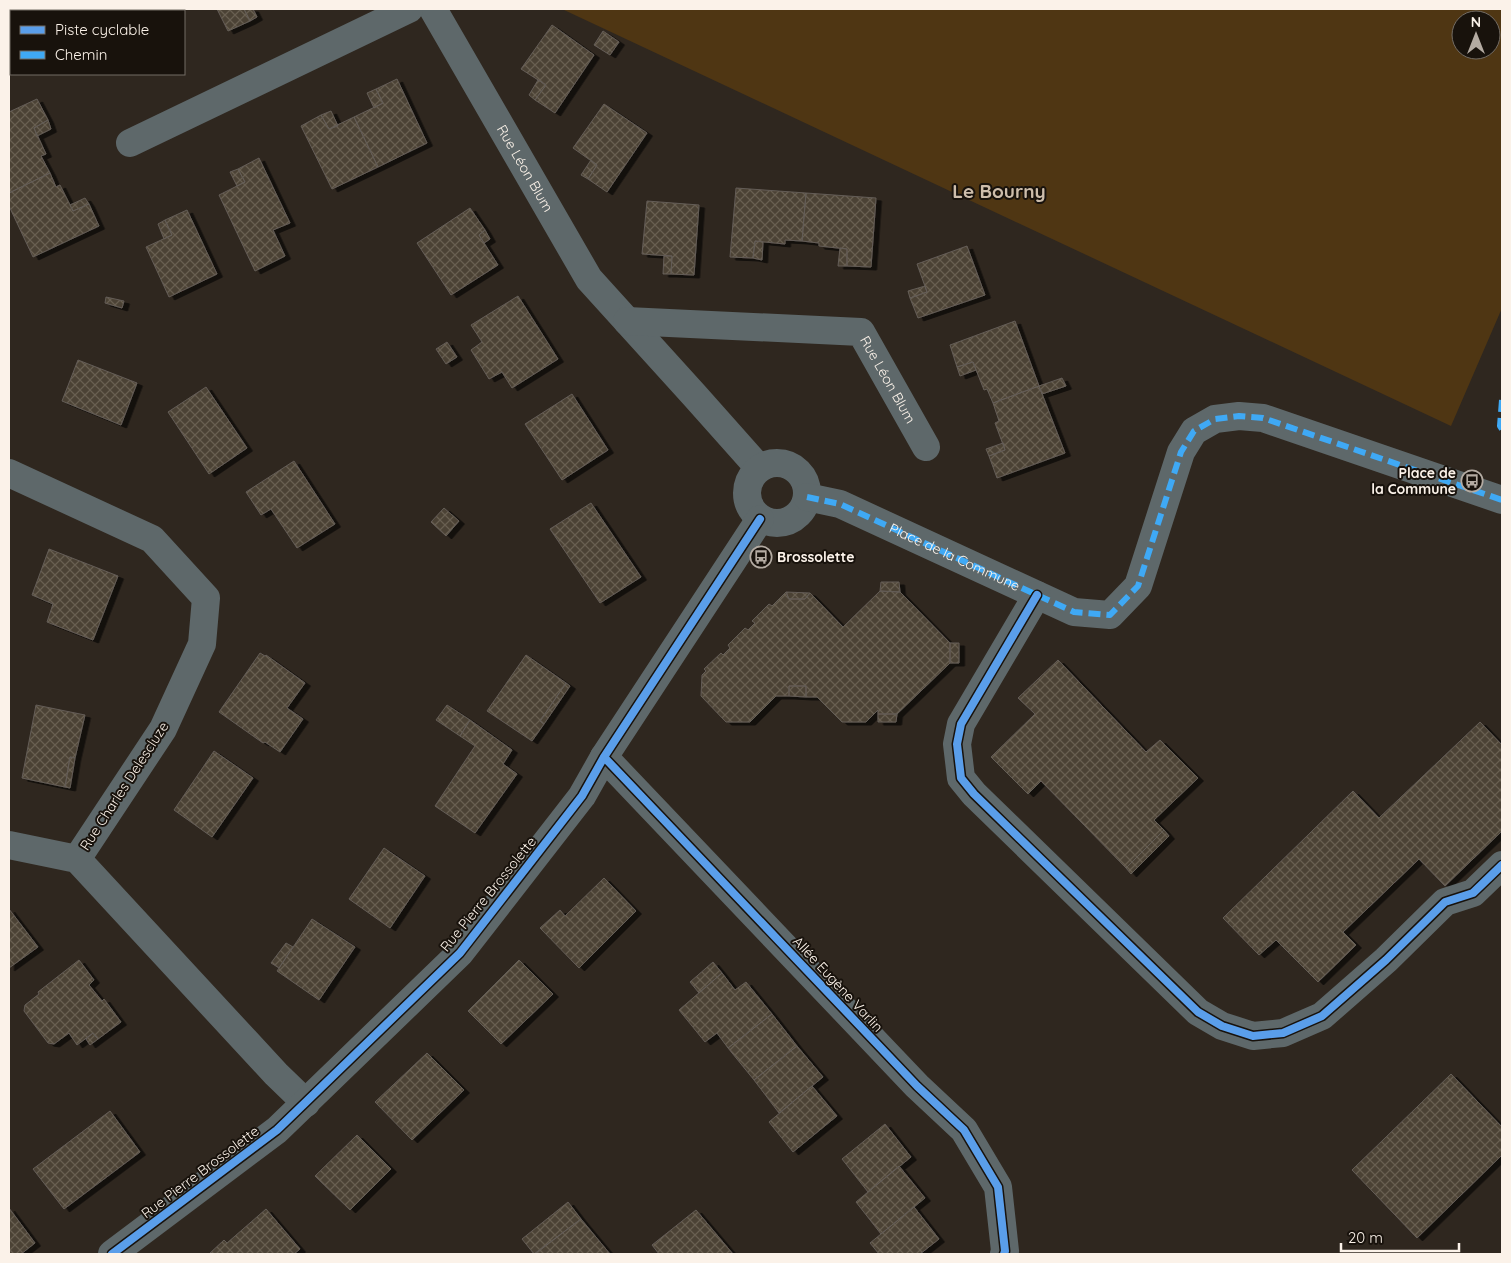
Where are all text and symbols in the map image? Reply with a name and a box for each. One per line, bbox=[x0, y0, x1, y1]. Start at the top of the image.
legend bbox=[10, 10, 185, 75]
north arrow bbox=[1451, 10, 1501, 60]
text: N bbox=[1471, 13, 1481, 31]
text: Piste cyclable bbox=[55, 20, 149, 39]
text: Chemin bbox=[55, 45, 107, 64]
street label: Rue Léon Blum bbox=[493, 122, 557, 215]
district label: Le Bourny bbox=[952, 179, 1046, 203]
street label: Rue Léon Blum bbox=[856, 333, 920, 427]
place label: Place de la Commune bbox=[1371, 464, 1456, 498]
bus stop icon: Place de la Commune bbox=[1460, 469, 1484, 493]
street label: Place de la Commune bbox=[886, 519, 1023, 595]
bus stop icon: Brossolette bbox=[749, 545, 773, 569]
place label: Brossolette bbox=[777, 548, 854, 566]
street label: Rue Charles Delescluze bbox=[76, 718, 172, 854]
street label: Rue Pierre Brossolette bbox=[436, 833, 540, 955]
street label: Allée Eugène Varlin bbox=[789, 932, 887, 1036]
street label: Rue Pierre Brossolette bbox=[137, 1122, 263, 1222]
scale bar bbox=[1341, 1220, 1458, 1252]
text: 20 m bbox=[1348, 1228, 1383, 1247]

